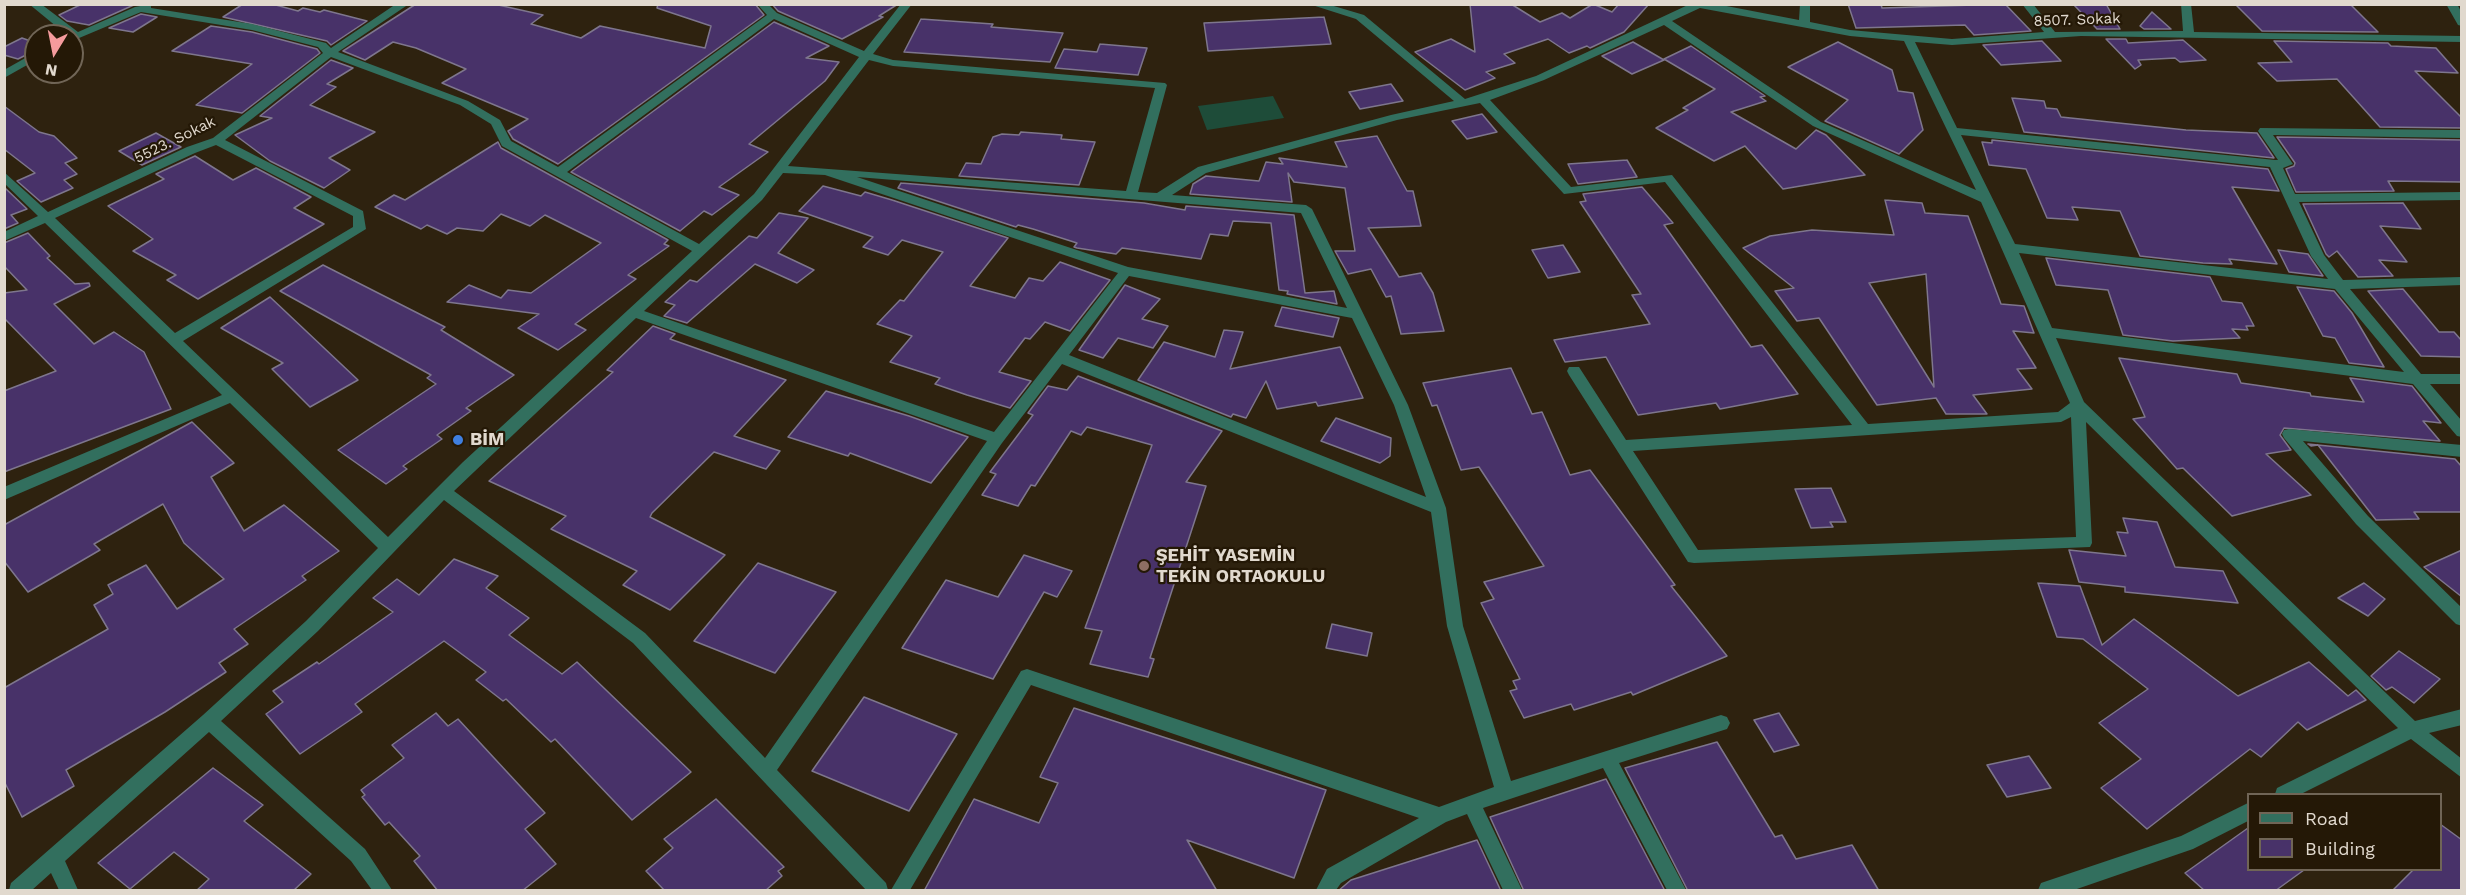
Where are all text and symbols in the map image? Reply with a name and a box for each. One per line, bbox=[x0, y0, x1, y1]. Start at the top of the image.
street label: 8507. Sokak bbox=[2033, 9, 2121, 31]
north arrow bbox=[24, 24, 84, 84]
text: N bbox=[44, 60, 59, 81]
street label: 5523. Sokak bbox=[131, 113, 219, 167]
place label: BİM bbox=[470, 429, 504, 451]
marker: BİM bbox=[451, 433, 465, 447]
place label: ŞEHİT YASEMİN TEKİN ORTAOKULU bbox=[1156, 545, 1325, 588]
marker: ŞEHİT YASEMİN TEKİN ORTAOKULU bbox=[1137, 559, 1151, 573]
legend bbox=[2247, 793, 2442, 871]
text: Road bbox=[2305, 808, 2349, 829]
text: Building bbox=[2305, 838, 2375, 859]

